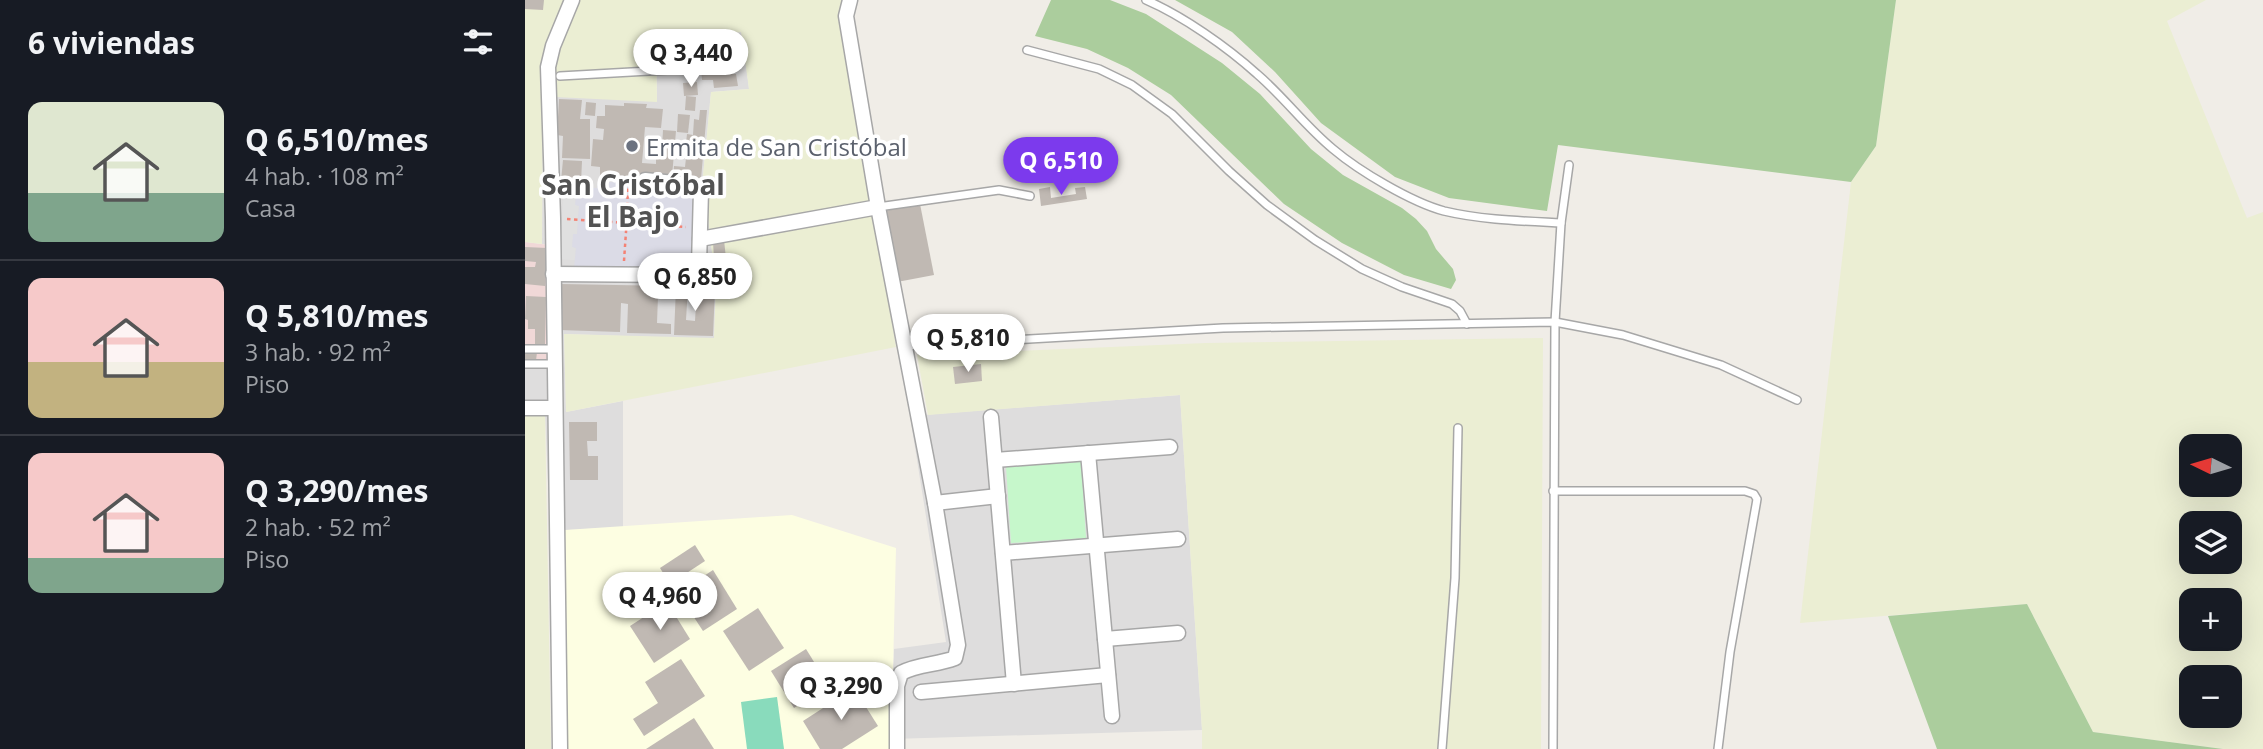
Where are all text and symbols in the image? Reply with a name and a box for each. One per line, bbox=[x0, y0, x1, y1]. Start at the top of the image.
text: 6 viviendas bbox=[28, 22, 195, 63]
icon: filters bbox=[459, 23, 497, 61]
pin: Q 3,440 bbox=[626, 29, 756, 89]
text: Q 3,440 bbox=[649, 36, 733, 68]
text: Q 6,510/mes bbox=[245, 119, 428, 160]
icon: home bbox=[84, 130, 168, 214]
place label: Ermita de San Cristóbal bbox=[646, 130, 907, 163]
marker: Ermita de San Cristóbal bbox=[624, 138, 640, 154]
pin: Q 6,510 bbox=[996, 138, 1126, 197]
text: Q 6,510 bbox=[1019, 144, 1103, 176]
text: 4 hab. · 108 m² bbox=[245, 160, 404, 192]
district label: San Cristóbal El Bajo bbox=[541, 165, 725, 235]
text: Casa bbox=[245, 192, 296, 224]
pin: Q 6,850 bbox=[630, 254, 760, 313]
text: Q 6,850 bbox=[653, 260, 737, 292]
text: Q 5,810/mes bbox=[245, 295, 428, 336]
icon: home bbox=[84, 306, 168, 390]
pin: Q 5,810 bbox=[903, 314, 1033, 374]
text: Q 5,810 bbox=[926, 321, 1010, 353]
text: 3 hab. · 92 m² bbox=[245, 336, 391, 368]
text: Piso bbox=[245, 368, 289, 400]
north arrow bbox=[2179, 434, 2242, 497]
map controls bbox=[2179, 434, 2242, 728]
text: Q 3,290/mes bbox=[245, 470, 428, 511]
icon: home bbox=[84, 481, 168, 565]
text: 2 hab. · 52 m² bbox=[245, 511, 391, 543]
button: layers bbox=[2179, 511, 2242, 574]
text: Piso bbox=[245, 543, 289, 575]
pin: Q 4,960 bbox=[595, 572, 725, 632]
text: Q 4,960 bbox=[618, 579, 702, 611]
button: + bbox=[2179, 588, 2242, 651]
pin: Q 3,290 bbox=[776, 662, 906, 722]
button: − bbox=[2179, 665, 2242, 728]
text: Q 3,290 bbox=[799, 669, 883, 701]

